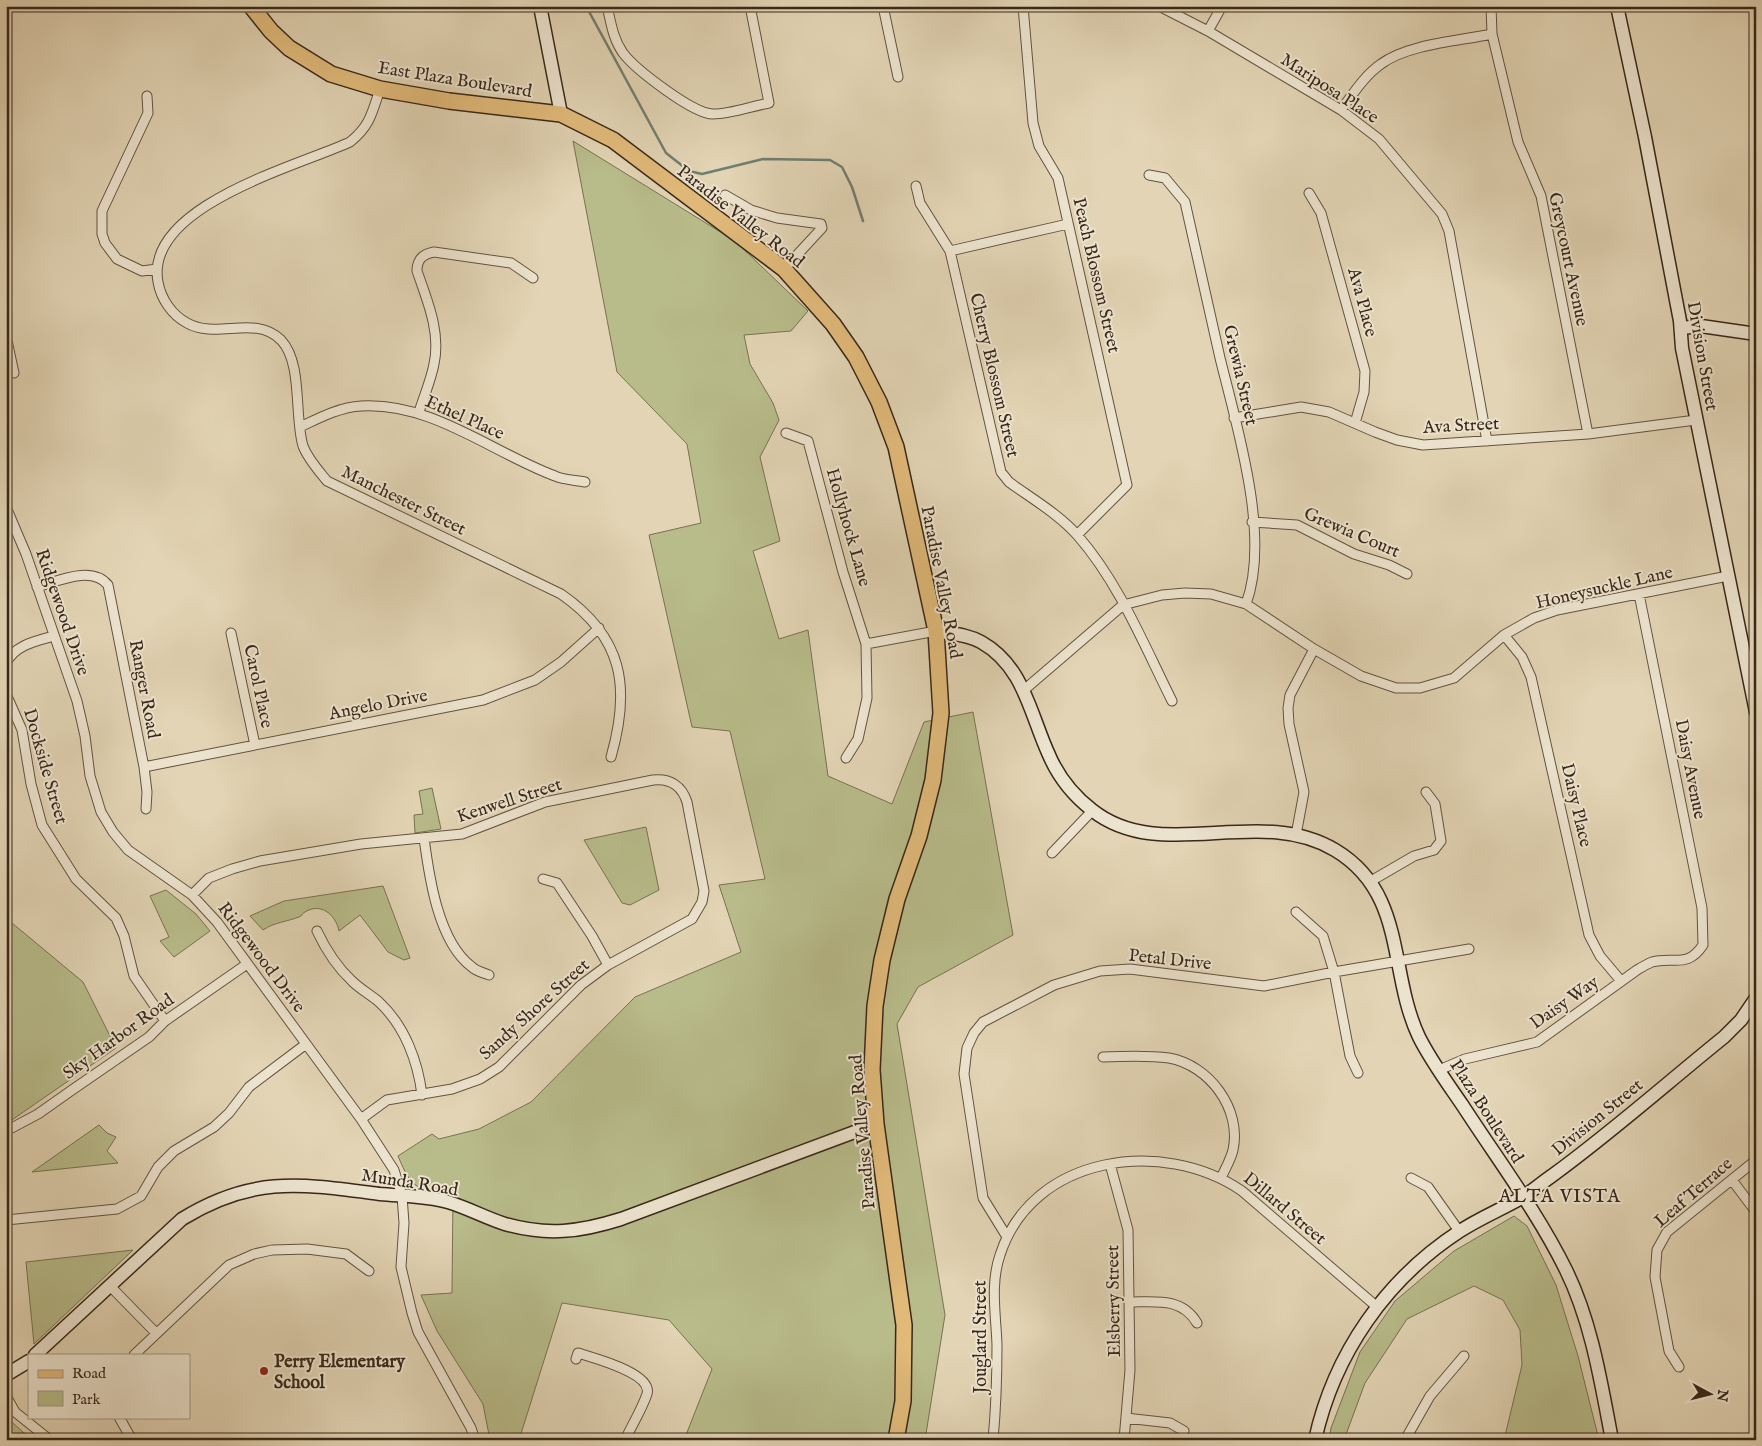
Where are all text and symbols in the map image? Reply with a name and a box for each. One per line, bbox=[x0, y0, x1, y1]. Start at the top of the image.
street label: Mariposa Place bbox=[1276, 49, 1383, 130]
street label: East Plaza Boulevard bbox=[376, 57, 534, 104]
street label: Paradise Valley Road bbox=[672, 160, 809, 274]
street label: Greycourt Avenue bbox=[1542, 190, 1593, 328]
street label: Peach Blossom Street bbox=[1066, 195, 1125, 355]
street label: Ava Place bbox=[1341, 264, 1382, 339]
street label: Cherry Blossom Street bbox=[963, 291, 1024, 460]
street label: Division Street bbox=[1681, 300, 1722, 413]
street label: Grewia Street bbox=[1217, 323, 1262, 428]
street label: Ethel Place bbox=[421, 391, 508, 446]
street label: Ava Street bbox=[1421, 413, 1500, 440]
street label: Manchester Street bbox=[337, 461, 469, 541]
street label: Hollyhock Lane bbox=[820, 466, 875, 589]
street label: Grewia Court bbox=[1300, 503, 1403, 564]
street label: Paradise Valley Road bbox=[914, 504, 967, 661]
street label: Ridgewood Drive bbox=[29, 546, 94, 679]
street label: Honeysuckle Lane bbox=[1534, 562, 1675, 615]
street label: Ranger Road bbox=[123, 638, 164, 741]
street label: Carol Place bbox=[237, 642, 278, 730]
street label: Angelo Drive bbox=[326, 685, 430, 727]
street label: Dockside Street bbox=[17, 706, 72, 827]
street label: Daisy Avenue bbox=[1669, 717, 1710, 821]
street label: Daisy Place bbox=[1555, 761, 1596, 849]
street label: Kenwell Street bbox=[454, 774, 565, 829]
street label: Ridgewood Drive bbox=[212, 898, 310, 1018]
street label: Petal Drive bbox=[1127, 945, 1212, 976]
street label: Sandy Shore Street bbox=[475, 954, 595, 1066]
street label: Daisy Way bbox=[1526, 971, 1604, 1035]
street label: Sky Harbor Road bbox=[59, 989, 179, 1085]
street label: Paradise Valley Road bbox=[845, 1053, 882, 1210]
street label: Plaza Boulevard bbox=[1444, 1056, 1528, 1168]
street label: Division Street bbox=[1548, 1074, 1648, 1162]
street label: Leaf Terrace bbox=[1650, 1153, 1738, 1233]
street label: Munda Road bbox=[360, 1164, 460, 1203]
street label: Dillard Street bbox=[1238, 1168, 1330, 1251]
district label: ALTA VISTA bbox=[1498, 1185, 1621, 1209]
street label: Elsberry Street bbox=[1102, 1245, 1127, 1357]
street label: Jouglard Street bbox=[970, 1280, 993, 1396]
place label: Perry Elementary School bbox=[274, 1351, 406, 1395]
legend bbox=[28, 1354, 190, 1418]
text: Road bbox=[72, 1364, 107, 1383]
marker: Perry Elementary School bbox=[258, 1365, 270, 1377]
north arrow bbox=[1684, 1368, 1734, 1418]
text: N bbox=[1712, 1387, 1732, 1403]
text: Park bbox=[72, 1390, 102, 1409]

